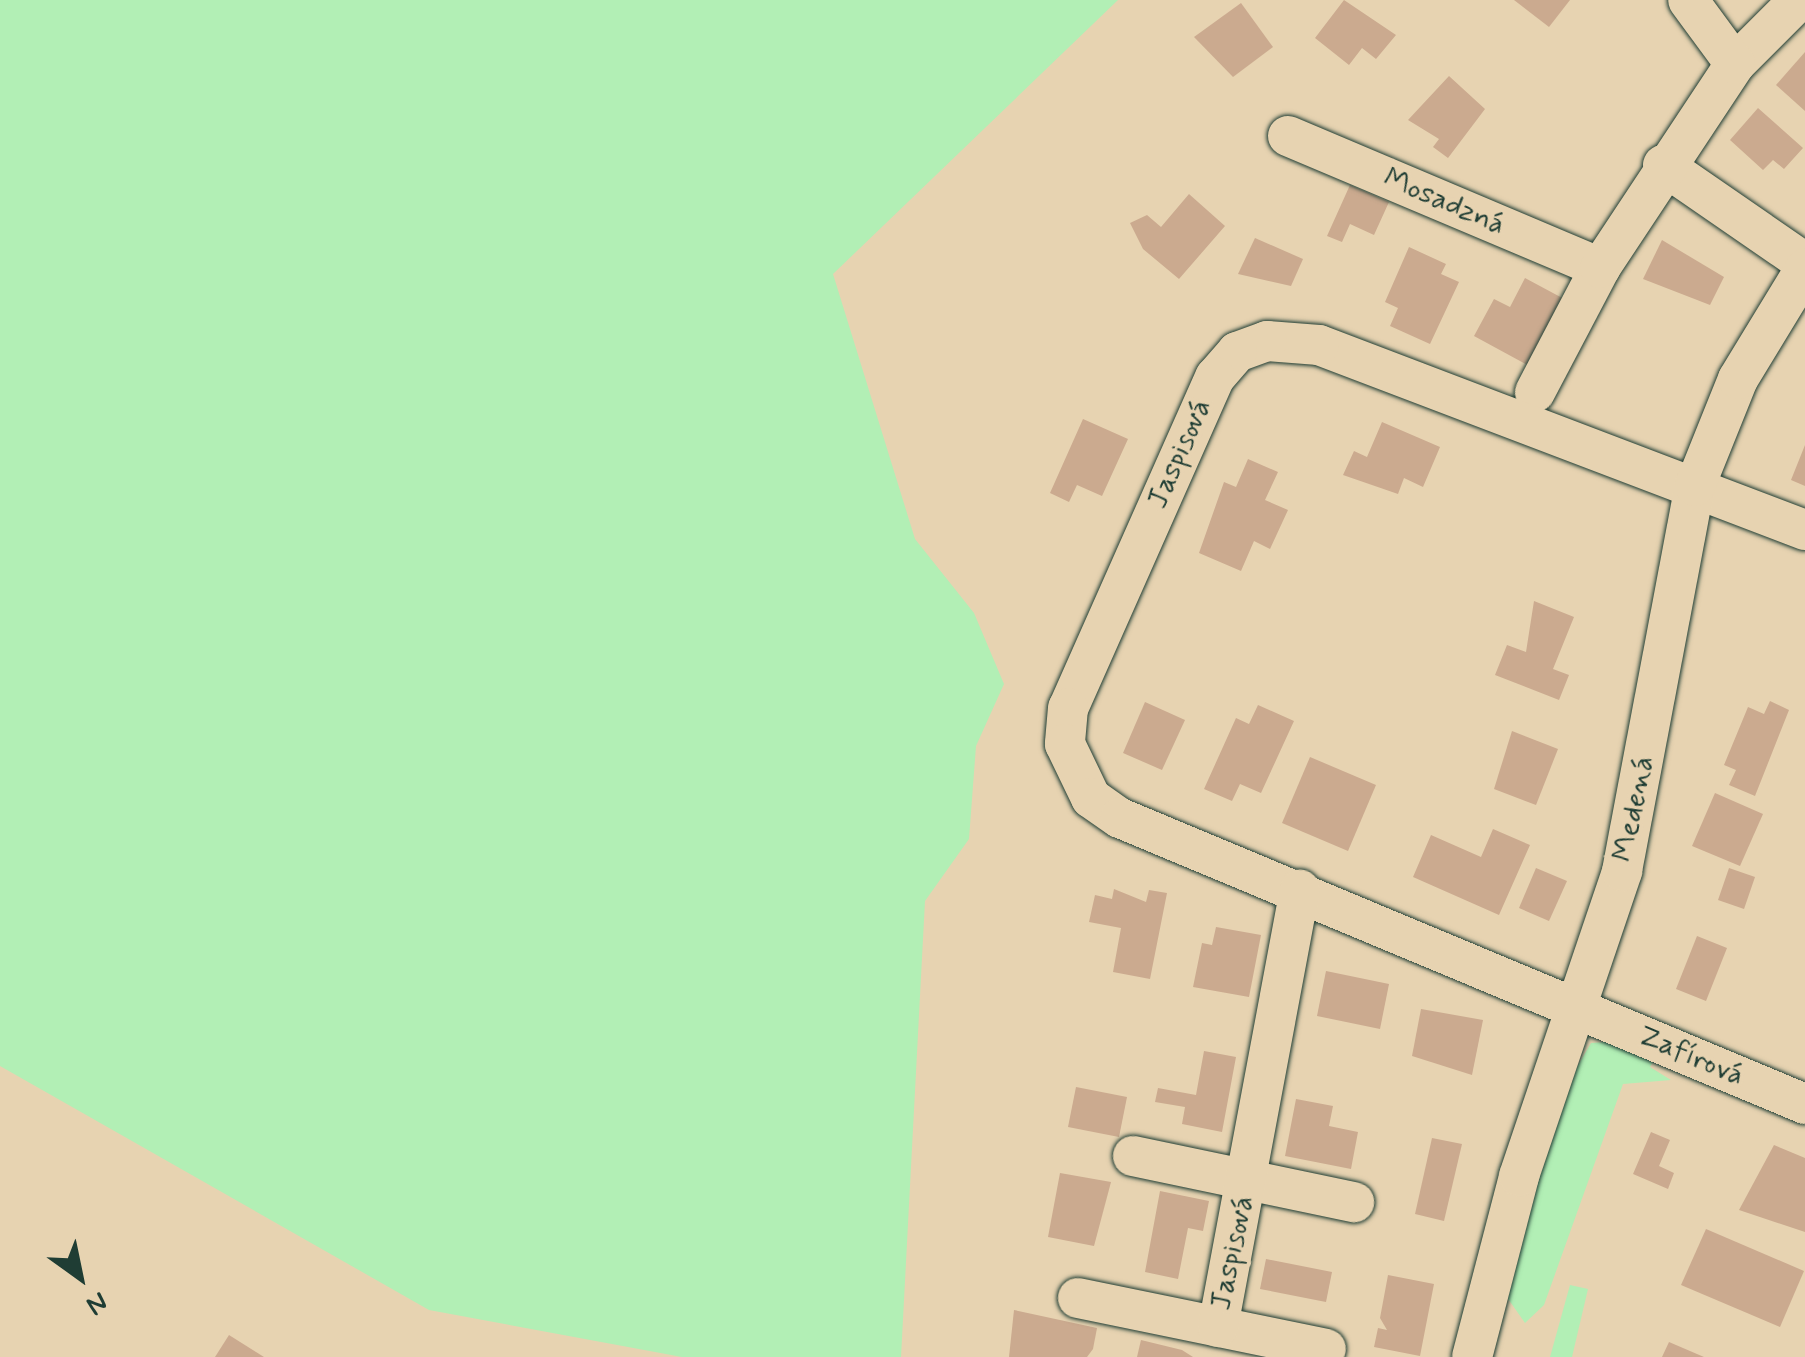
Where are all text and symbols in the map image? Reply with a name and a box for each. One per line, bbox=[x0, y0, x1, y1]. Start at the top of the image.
street label: Mosadzná bbox=[1378, 160, 1510, 244]
street label: Jaspisová bbox=[1140, 394, 1220, 514]
street label: Medená bbox=[1605, 753, 1663, 865]
street label: Zafírová bbox=[1633, 1018, 1749, 1094]
street label: Jaspisová bbox=[1203, 1193, 1263, 1313]
north arrow bbox=[30, 1227, 130, 1327]
text: N bbox=[79, 1282, 115, 1323]

